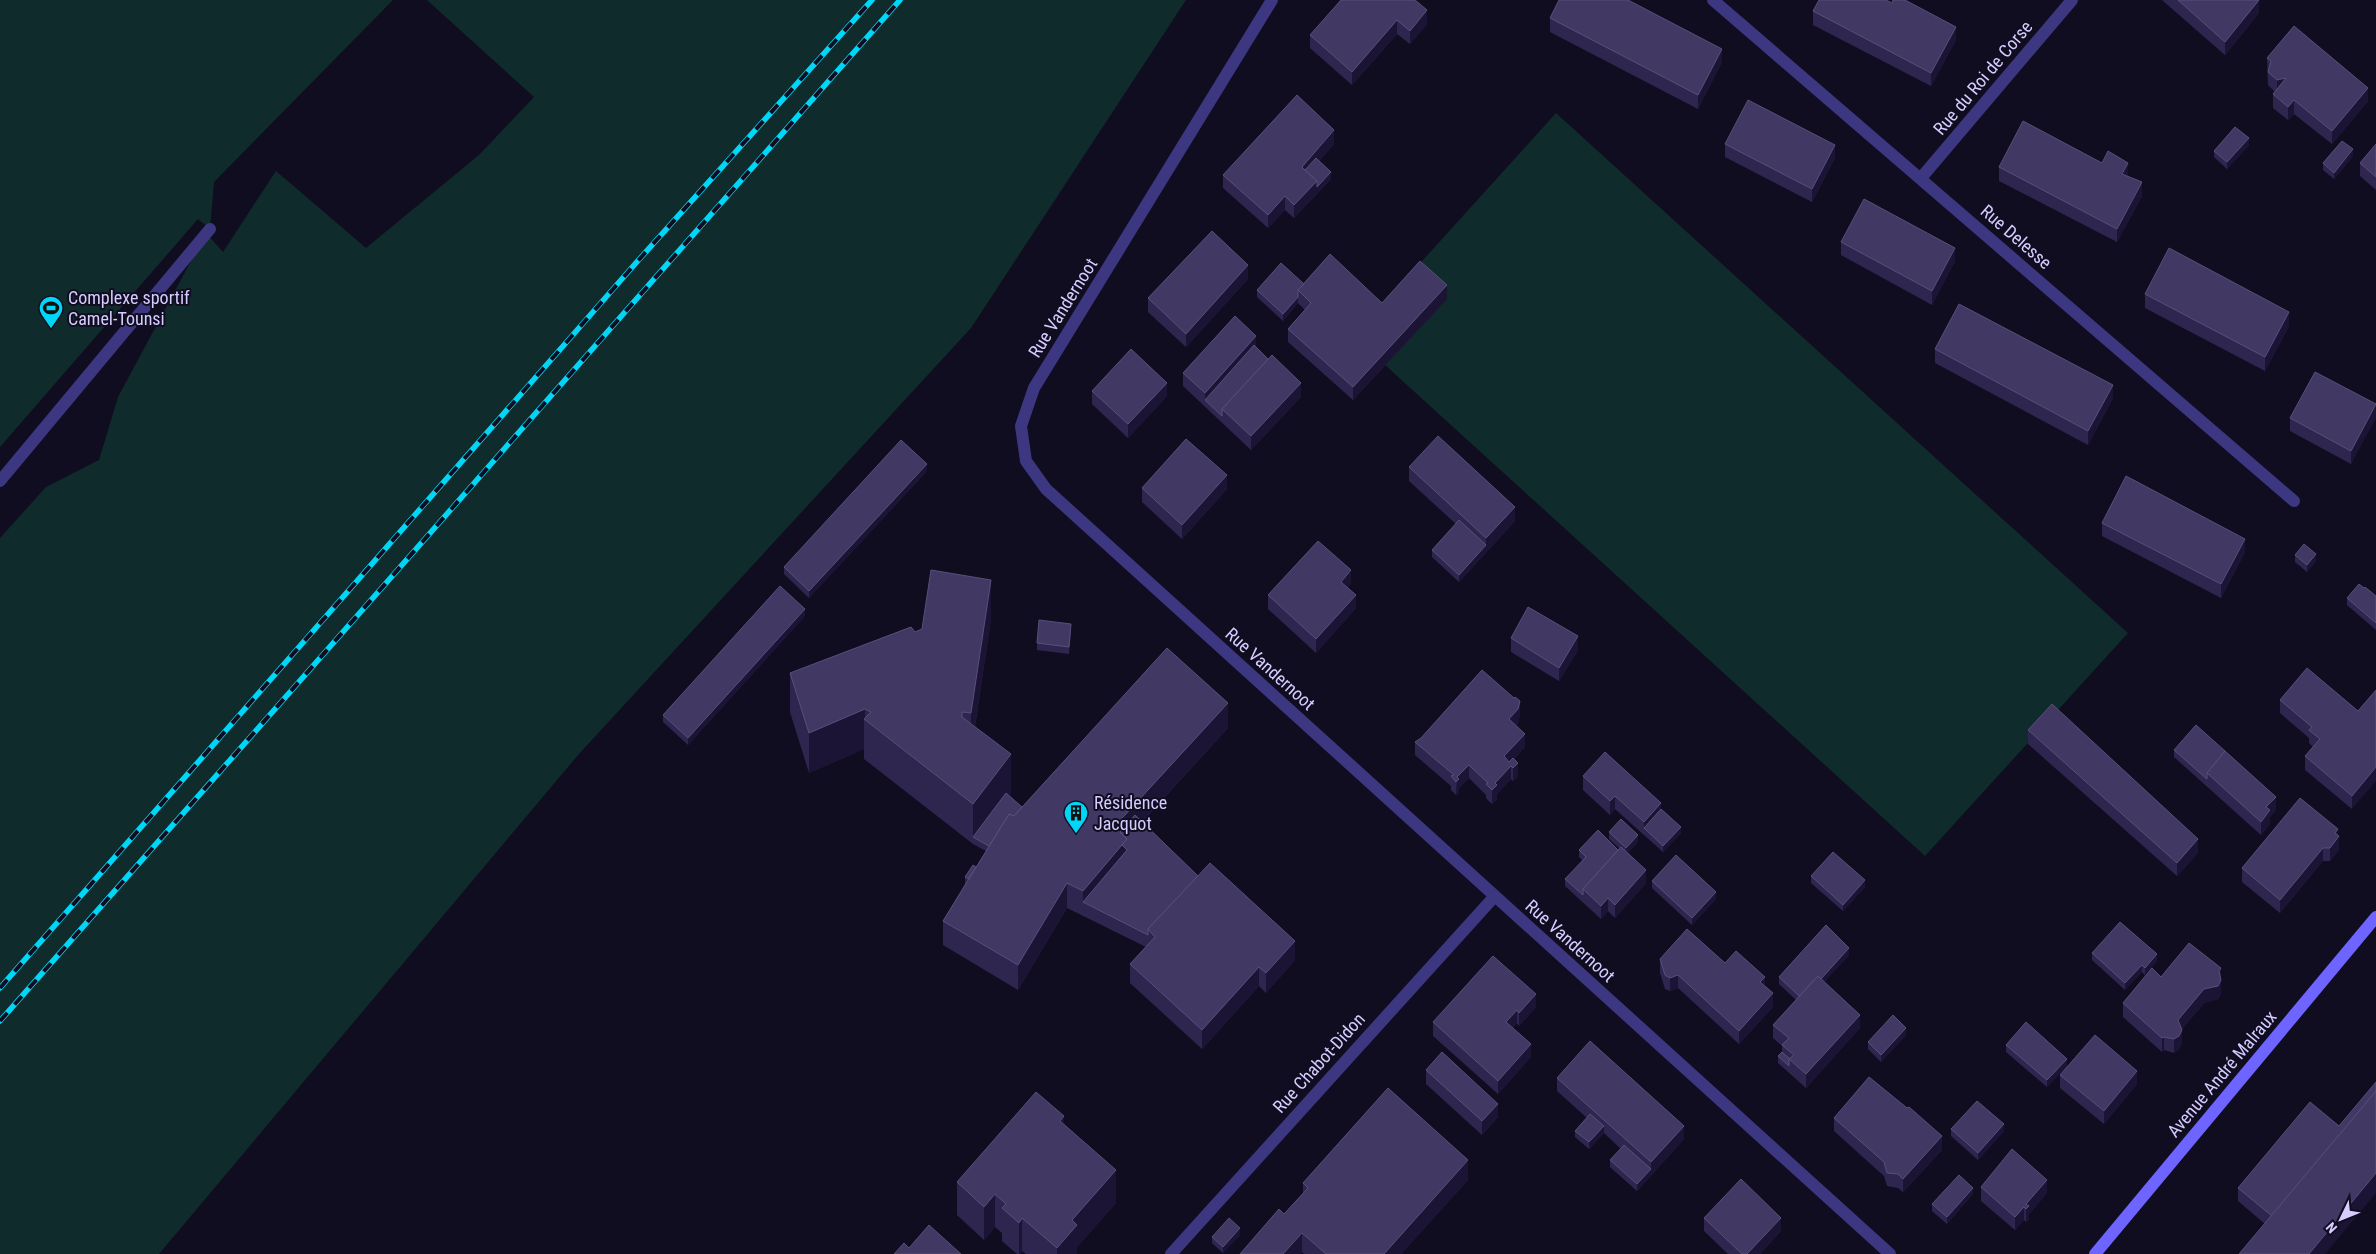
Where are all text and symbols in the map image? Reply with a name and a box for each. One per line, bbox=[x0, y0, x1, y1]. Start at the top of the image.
street label: Rue du Roi de Corse bbox=[1929, 16, 2036, 139]
street label: Rue Delesse bbox=[1977, 200, 2056, 273]
street label: Rue Vandernoot bbox=[1024, 254, 1101, 361]
place label: Complexe sportif Camel-Tounsi bbox=[68, 287, 190, 329]
sports icon: Complexe sportif Camel-Tounsi bbox=[38, 295, 64, 329]
street label: Rue Vandernoot bbox=[1221, 623, 1319, 714]
place label: Résidence Jacquot bbox=[1094, 792, 1167, 834]
building icon: Résidence Jacquot bbox=[1063, 800, 1089, 834]
street label: Rue Vandernoot bbox=[1521, 895, 1619, 986]
street label: Avenue André Malraux bbox=[2163, 1006, 2281, 1141]
street label: Rue Chabot-Didon bbox=[1268, 1008, 1369, 1117]
north arrow bbox=[2316, 1194, 2366, 1244]
text: N bbox=[2323, 1219, 2340, 1236]

